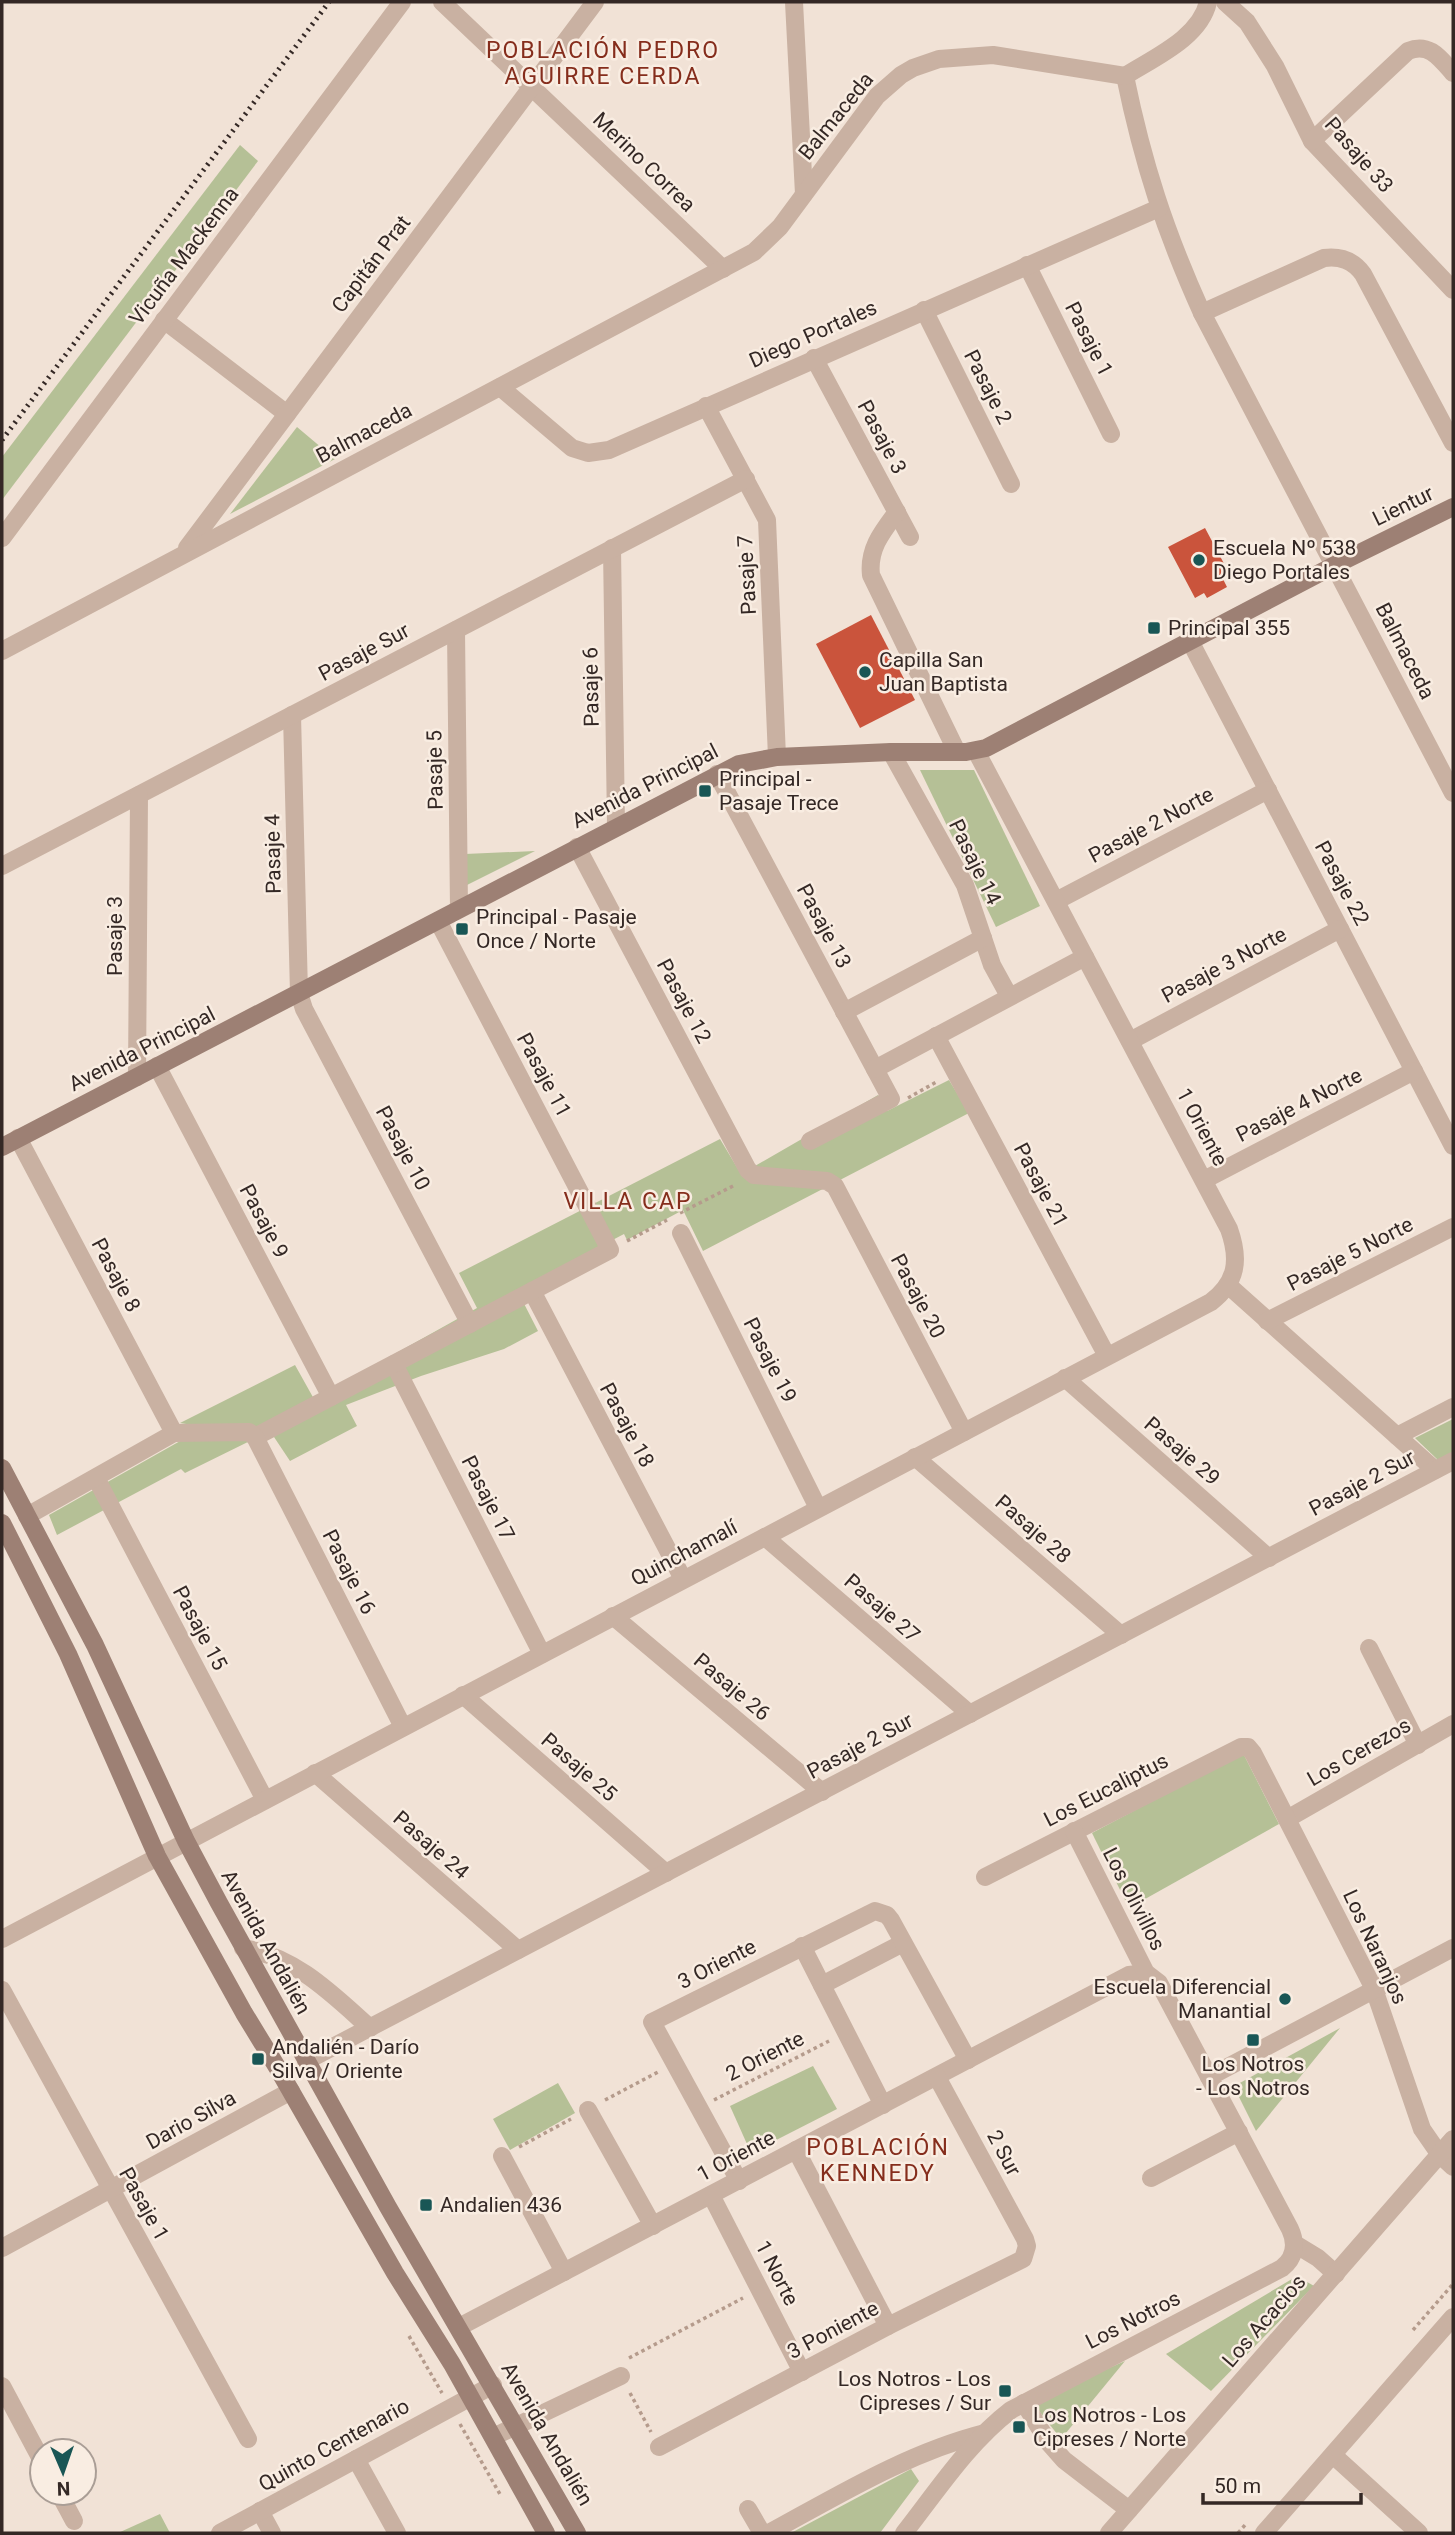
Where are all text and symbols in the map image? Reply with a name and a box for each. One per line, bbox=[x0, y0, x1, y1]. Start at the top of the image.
district label: POBLACIÓN PEDRO AGUIRRE CERDA bbox=[486, 36, 720, 90]
street label: Balmaceda bbox=[794, 68, 878, 164]
street label: Merino Correa bbox=[588, 107, 700, 217]
street label: Pasaje 33 bbox=[1320, 112, 1398, 198]
street label: Vicuña Mackenna bbox=[124, 182, 244, 330]
street label: Capitán Prat bbox=[327, 211, 415, 317]
street label: Diego Portales bbox=[745, 295, 881, 373]
street label: Pasaje 1 bbox=[1060, 298, 1118, 380]
street label: Pasaje 2 bbox=[959, 346, 1017, 428]
street label: Pasaje 3 bbox=[853, 396, 911, 478]
street label: Balmaceda bbox=[312, 398, 416, 468]
street label: Lientur bbox=[1369, 481, 1437, 531]
street label: Pasaje 7 bbox=[733, 534, 761, 616]
place label: Escuela Nº 538 Diego Portales bbox=[1213, 536, 1356, 584]
marker: Escuela Nº 538 Diego Portales bbox=[1191, 552, 1207, 568]
street label: Balmaceda bbox=[1371, 599, 1439, 703]
place label: Principal 355 bbox=[1168, 616, 1290, 640]
street label: Pasaje Sur bbox=[315, 618, 413, 686]
marker: Principal 355 bbox=[1146, 620, 1162, 636]
street label: Pasaje 6 bbox=[578, 647, 604, 727]
place label: Capilla San Juan Baptista bbox=[879, 648, 1008, 696]
marker: Capilla San Juan Baptista bbox=[857, 664, 873, 680]
street label: Pasaje 5 bbox=[422, 730, 448, 810]
street label: Avenida Principal bbox=[568, 739, 722, 833]
place label: Principal - Pasaje Trece bbox=[719, 767, 839, 815]
street label: Pasaje 2 Norte bbox=[1085, 782, 1217, 868]
marker: Principal - Pasaje Trece bbox=[697, 783, 713, 799]
street label: Pasaje 4 bbox=[260, 814, 286, 894]
street label: Pasaje 14 bbox=[944, 815, 1006, 909]
street label: Pasaje 22 bbox=[1310, 837, 1374, 929]
street label: Pasaje 13 bbox=[792, 880, 856, 972]
street label: Pasaje 3 bbox=[103, 896, 127, 976]
place label: Principal - Pasaje Once / Norte bbox=[476, 905, 637, 953]
marker: Principal - Pasaje Once / Norte bbox=[454, 921, 470, 937]
street label: Pasaje 3 Norte bbox=[1158, 922, 1290, 1008]
street label: Pasaje 12 bbox=[652, 955, 716, 1047]
street label: Avenida Principal bbox=[65, 1002, 219, 1096]
street label: Pasaje 11 bbox=[512, 1029, 576, 1121]
street label: Pasaje 4 Norte bbox=[1232, 1063, 1366, 1147]
street label: 1 Oriente bbox=[1172, 1084, 1232, 1170]
street label: Pasaje 10 bbox=[371, 1102, 435, 1194]
street label: Pasaje 21 bbox=[1009, 1139, 1073, 1231]
street label: Pasaje 9 bbox=[235, 1180, 293, 1262]
district label: VILLA CAP bbox=[563, 1188, 693, 1215]
street label: Pasaje 5 Norte bbox=[1283, 1212, 1417, 1296]
street label: Pasaje 8 bbox=[87, 1234, 145, 1316]
street label: Pasaje 20 bbox=[886, 1250, 950, 1342]
street label: Pasaje 19 bbox=[738, 1314, 802, 1406]
street label: Pasaje 18 bbox=[595, 1379, 659, 1471]
street label: Pasaje 29 bbox=[1139, 1412, 1225, 1490]
street label: Pasaje 2 Sur bbox=[1305, 1445, 1419, 1521]
street label: Pasaje 17 bbox=[456, 1452, 520, 1544]
street label: Pasaje 28 bbox=[990, 1490, 1076, 1568]
street label: Quinchamalí bbox=[627, 1515, 742, 1591]
street label: Pasaje 16 bbox=[317, 1526, 381, 1618]
street label: Pasaje 27 bbox=[839, 1569, 925, 1647]
street label: Pasaje 15 bbox=[168, 1582, 232, 1674]
street label: Pasaje 26 bbox=[689, 1648, 775, 1726]
street label: Pasaje 2 Sur bbox=[803, 1708, 917, 1784]
street label: Los Cerezos bbox=[1303, 1713, 1415, 1791]
street label: Pasaje 25 bbox=[536, 1728, 622, 1806]
street label: Los Eucaliptus bbox=[1040, 1748, 1172, 1832]
street label: Pasaje 24 bbox=[388, 1806, 474, 1884]
street label: Los Olivillos bbox=[1098, 1844, 1170, 1954]
street label: Avenida Andalién bbox=[216, 1866, 316, 2018]
street label: Los Naranjos bbox=[1338, 1886, 1412, 2008]
street label: 3 Oriente bbox=[674, 1934, 760, 1994]
place label: Escuela Diferencial Manantial bbox=[1093, 1975, 1271, 2023]
marker: Escuela Diferencial Manantial bbox=[1277, 1991, 1293, 2007]
street label: 2 Oriente bbox=[722, 2026, 808, 2086]
marker: Los Notros - Los Notros bbox=[1245, 2032, 1261, 2048]
place label: Andalién - Darío Silva / Oriente bbox=[272, 2035, 419, 2083]
marker: Andalién - Darío Silva / Oriente bbox=[250, 2051, 266, 2067]
place label: Los Notros - Los Notros bbox=[1196, 2052, 1310, 2100]
street label: Dario Silva bbox=[142, 2086, 240, 2154]
street label: 1 Oriente bbox=[693, 2126, 779, 2186]
street label: 2 Sur bbox=[982, 2126, 1026, 2180]
district label: POBLACIÓN KENNEDY bbox=[806, 2133, 950, 2187]
street label: Pasaje 1 bbox=[114, 2163, 174, 2245]
place label: Andalien 436 bbox=[440, 2193, 562, 2217]
marker: Andalien 436 bbox=[418, 2197, 434, 2213]
street label: 1 Norte bbox=[751, 2237, 803, 2309]
street label: Los Acacios bbox=[1217, 2270, 1311, 2372]
street label: Los Notros bbox=[1082, 2286, 1184, 2354]
street label: 3 Poniente bbox=[783, 2296, 883, 2364]
street label: Avenida Andalién bbox=[496, 2358, 598, 2510]
place label: Los Notros - Los Cipreses / Sur bbox=[838, 2367, 991, 2415]
marker: Los Notros - Los Cipreses / Sur bbox=[997, 2383, 1013, 2399]
street label: Quinto Centenario bbox=[255, 2394, 413, 2496]
place label: Los Notros - Los Cipreses / Norte bbox=[1033, 2403, 1186, 2451]
marker: Los Notros - Los Cipreses / Norte bbox=[1011, 2419, 1027, 2435]
north arrow bbox=[28, 2437, 98, 2507]
scale bar bbox=[1203, 2462, 1360, 2506]
text: 50 m bbox=[1214, 2474, 1261, 2498]
text: N bbox=[56, 2477, 71, 2500]

